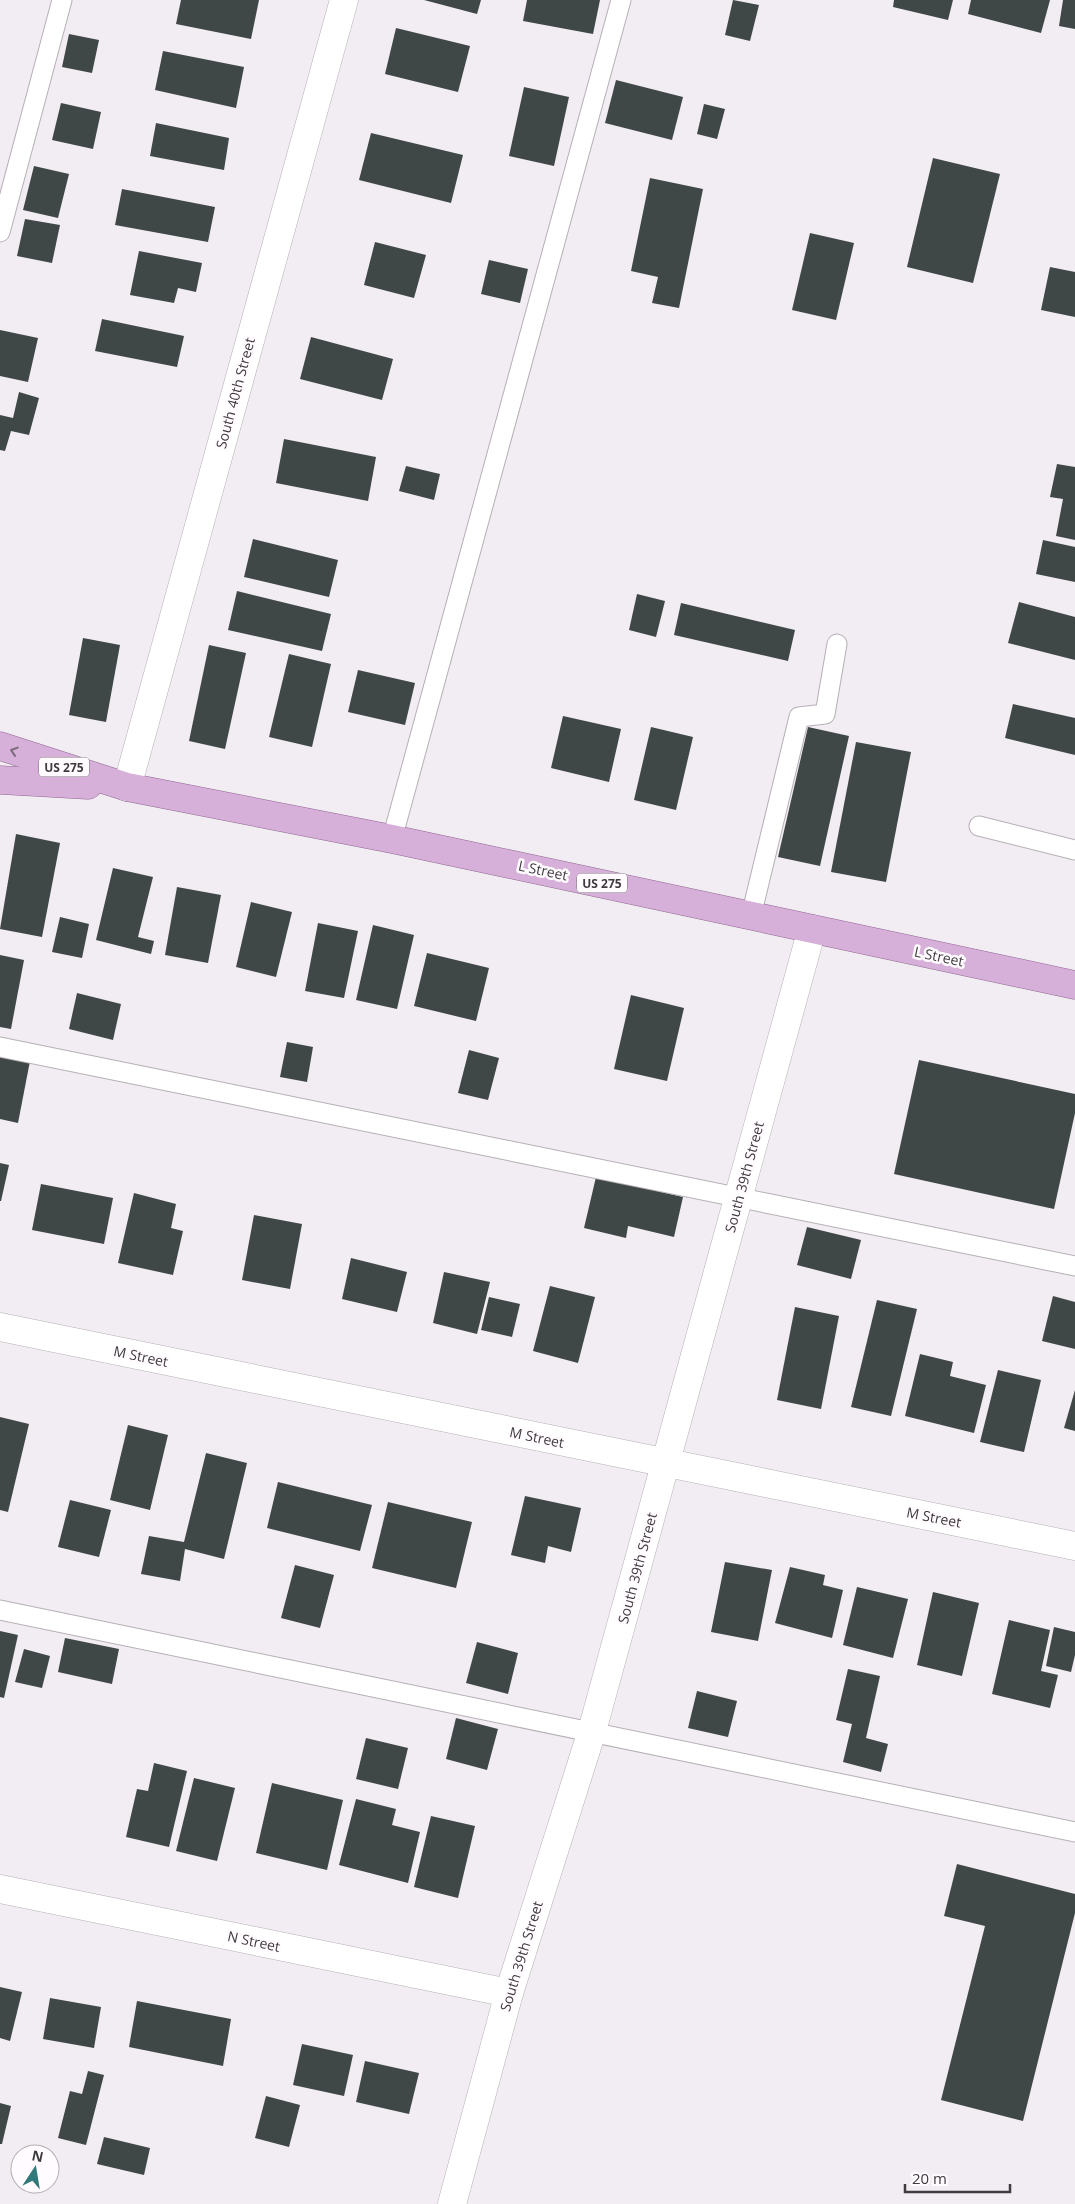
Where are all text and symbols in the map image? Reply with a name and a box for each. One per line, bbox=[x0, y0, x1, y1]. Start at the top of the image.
street label: South 40th Street bbox=[211, 335, 259, 451]
one-way arrow bbox=[10, 746, 19, 756]
road number: US 275 bbox=[39, 758, 89, 776]
street label: L Street bbox=[517, 856, 569, 884]
road number: US 275 bbox=[577, 874, 627, 892]
street label: L Street bbox=[913, 942, 965, 970]
street label: South 39th Street bbox=[720, 1119, 768, 1235]
street label: M Street bbox=[112, 1341, 170, 1371]
street label: M Street bbox=[508, 1422, 566, 1452]
street label: M Street bbox=[905, 1502, 963, 1532]
street label: South 39th Street bbox=[613, 1510, 661, 1626]
street label: South 39th Street bbox=[495, 1899, 547, 2013]
street label: N Street bbox=[226, 1926, 282, 1956]
north arrow bbox=[10, 2144, 60, 2194]
text: N bbox=[30, 2145, 45, 2166]
scale bar bbox=[905, 2162, 1010, 2194]
text: 20 m bbox=[912, 2168, 947, 2188]

